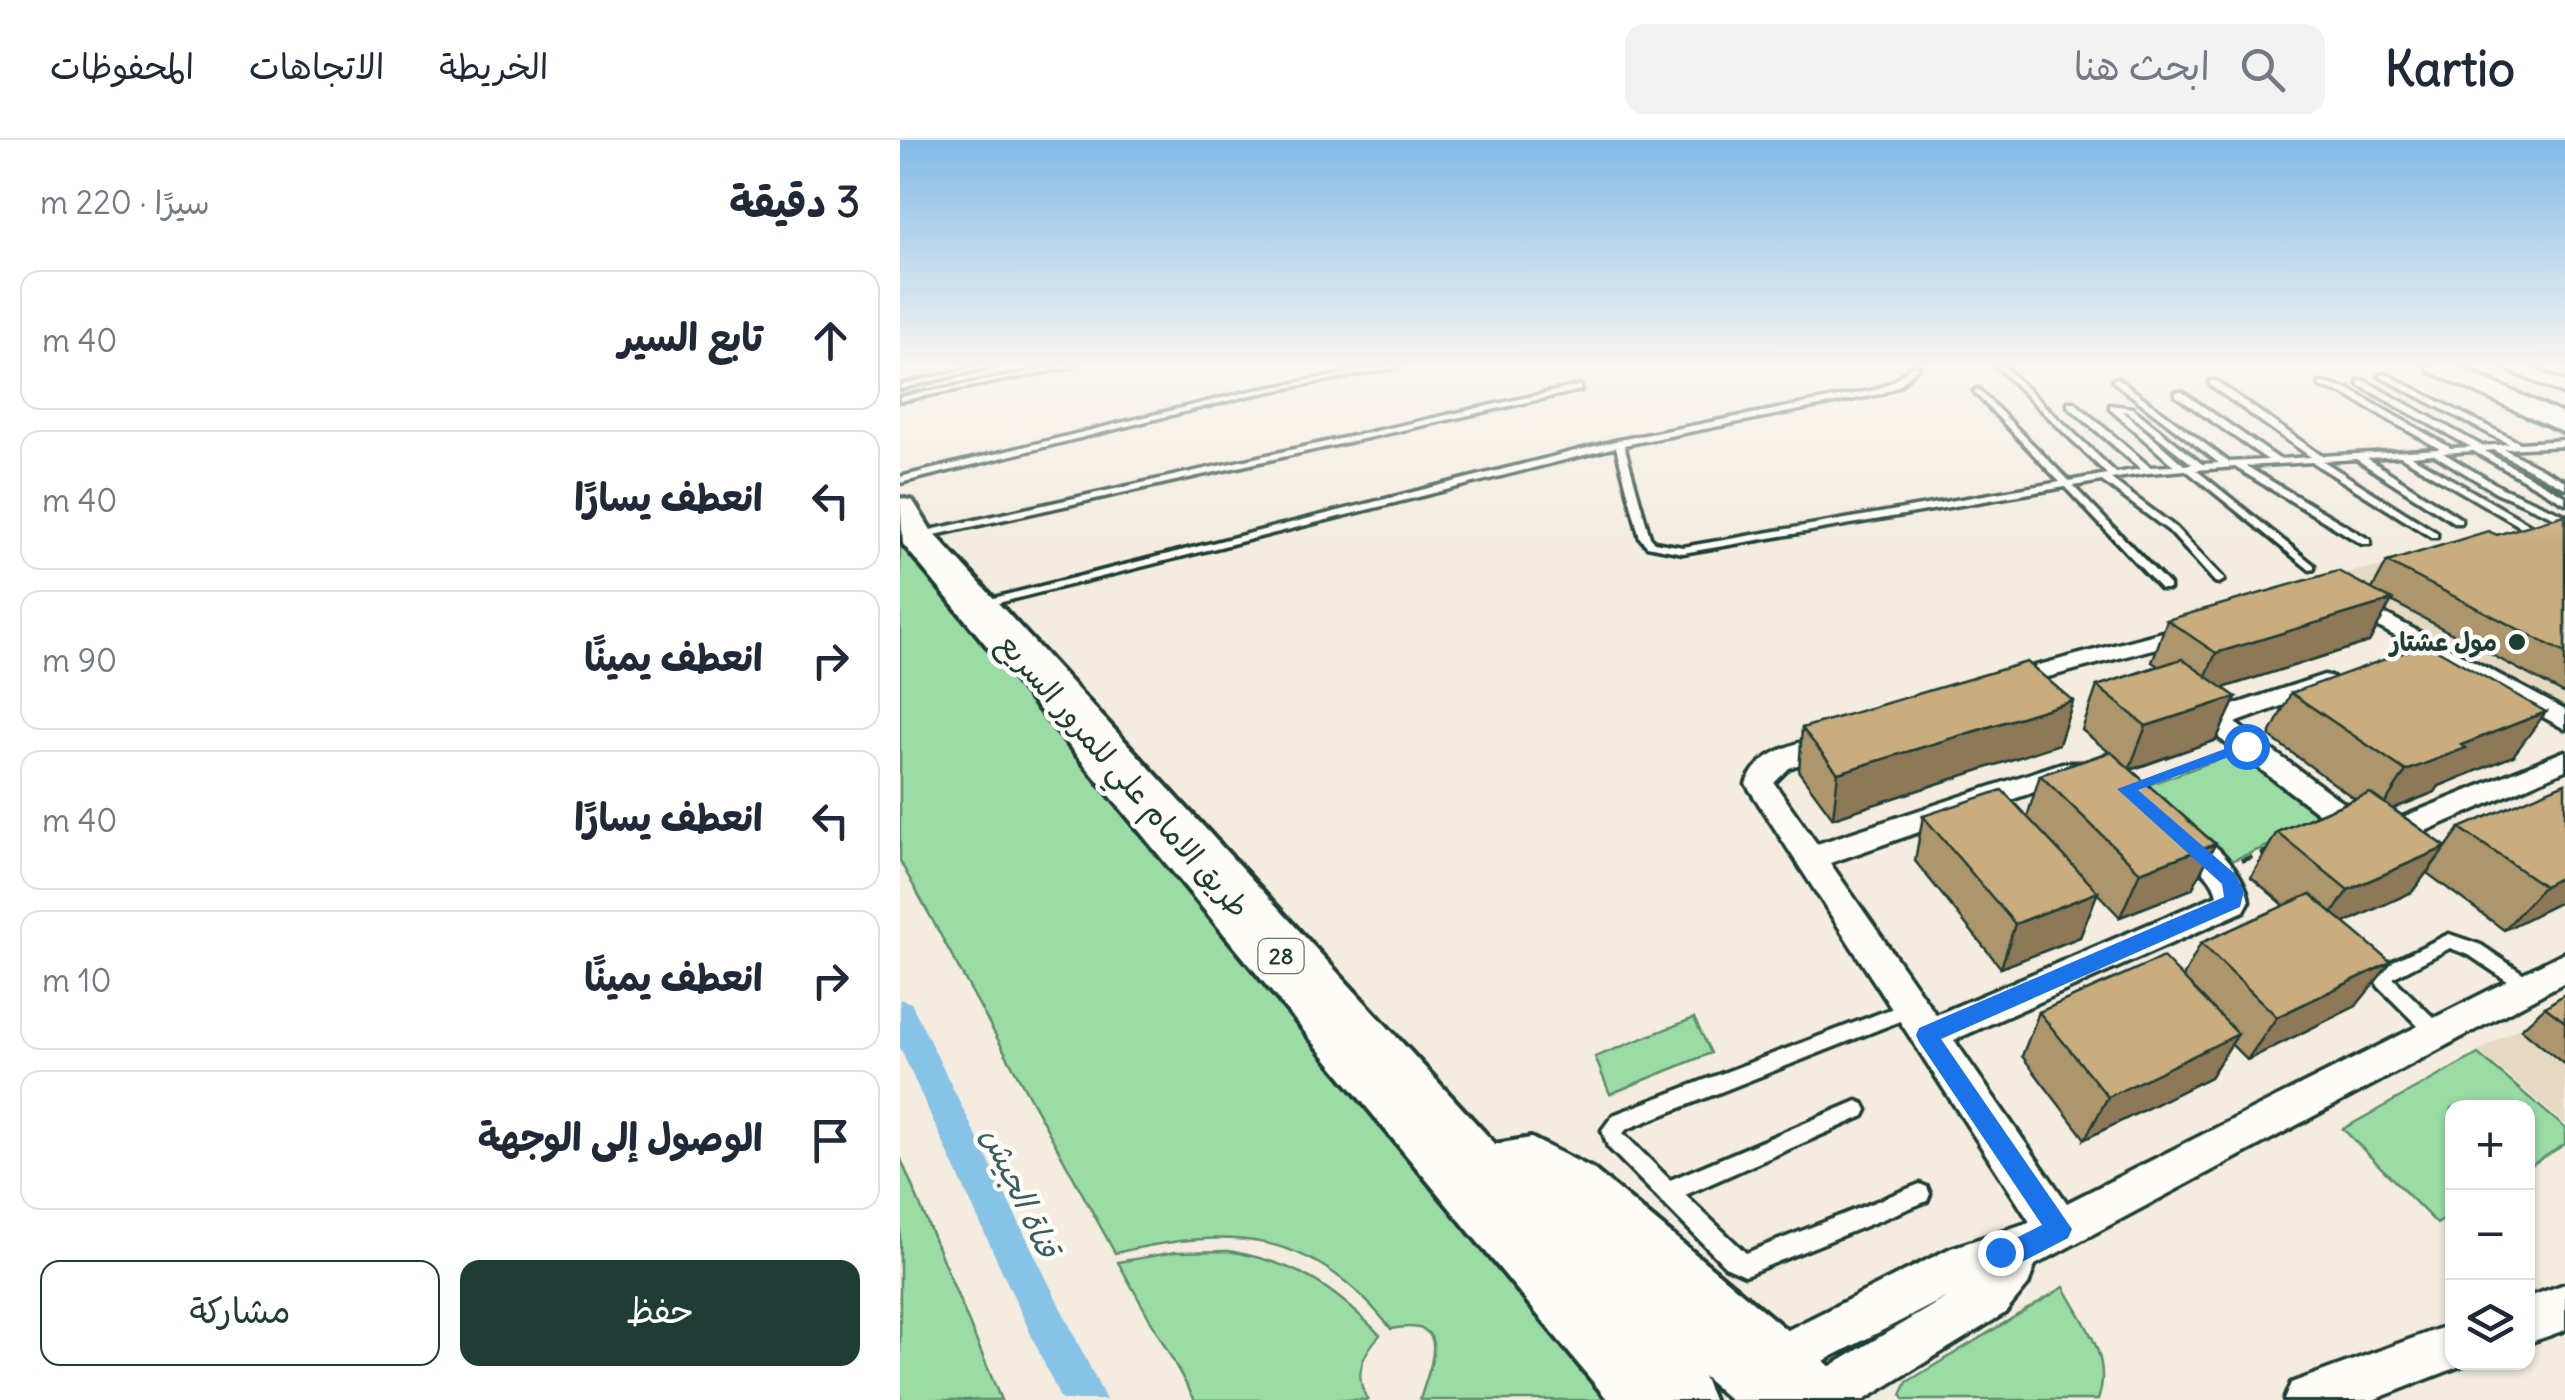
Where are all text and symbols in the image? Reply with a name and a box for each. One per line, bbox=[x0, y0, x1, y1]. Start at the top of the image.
search box bbox=[1625, 24, 2325, 114]
text: Kartio bbox=[2385, 39, 2515, 99]
icon: search bbox=[2235, 42, 2290, 97]
text: ابحث هنا bbox=[2074, 43, 2210, 90]
text: المحفوظات bbox=[50, 44, 194, 88]
text: الاتجاهات bbox=[249, 44, 384, 88]
text: الخريطة bbox=[439, 44, 548, 88]
text: 3 دقيقة bbox=[729, 176, 860, 228]
text: سيرًا · 220 m bbox=[40, 182, 210, 223]
icon: ahead bbox=[803, 313, 858, 368]
text: تابع السير bbox=[619, 314, 763, 361]
text: 40 m bbox=[42, 320, 117, 361]
icon: left bbox=[803, 473, 858, 528]
text: انعطف يسارًا bbox=[574, 474, 763, 521]
text: 40 m bbox=[42, 480, 117, 521]
street label: طريق الامام علي للمرور السريع bbox=[984, 625, 1258, 930]
place label: مول عشتار bbox=[2388, 626, 2497, 658]
marker: مول عشتار bbox=[2506, 631, 2528, 653]
icon: right bbox=[803, 633, 858, 688]
text: انعطف يمينًا bbox=[584, 634, 763, 681]
text: 90 m bbox=[42, 640, 117, 681]
route start bbox=[2224, 724, 2270, 770]
icon: left bbox=[803, 793, 858, 848]
text: انعطف يسارًا bbox=[574, 794, 763, 841]
text: 40 m bbox=[42, 800, 117, 841]
road number: 28 bbox=[1258, 939, 1304, 973]
icon: right bbox=[803, 953, 858, 1008]
text: انعطف يمينًا bbox=[584, 954, 763, 1001]
text: 10 m bbox=[42, 960, 111, 1001]
map controls bbox=[2445, 1100, 2535, 1370]
button: + bbox=[2445, 1100, 2535, 1190]
icon: arrive bbox=[803, 1113, 858, 1168]
text: الوصول إلى الوجهة bbox=[478, 1114, 763, 1161]
water label: قناة الجيش bbox=[973, 1120, 1070, 1266]
button: − bbox=[2445, 1190, 2535, 1280]
route end bbox=[1978, 1230, 2024, 1276]
button: مشاركة bbox=[40, 1260, 440, 1366]
button: حفظ bbox=[460, 1260, 860, 1366]
button: layers bbox=[2445, 1280, 2535, 1370]

